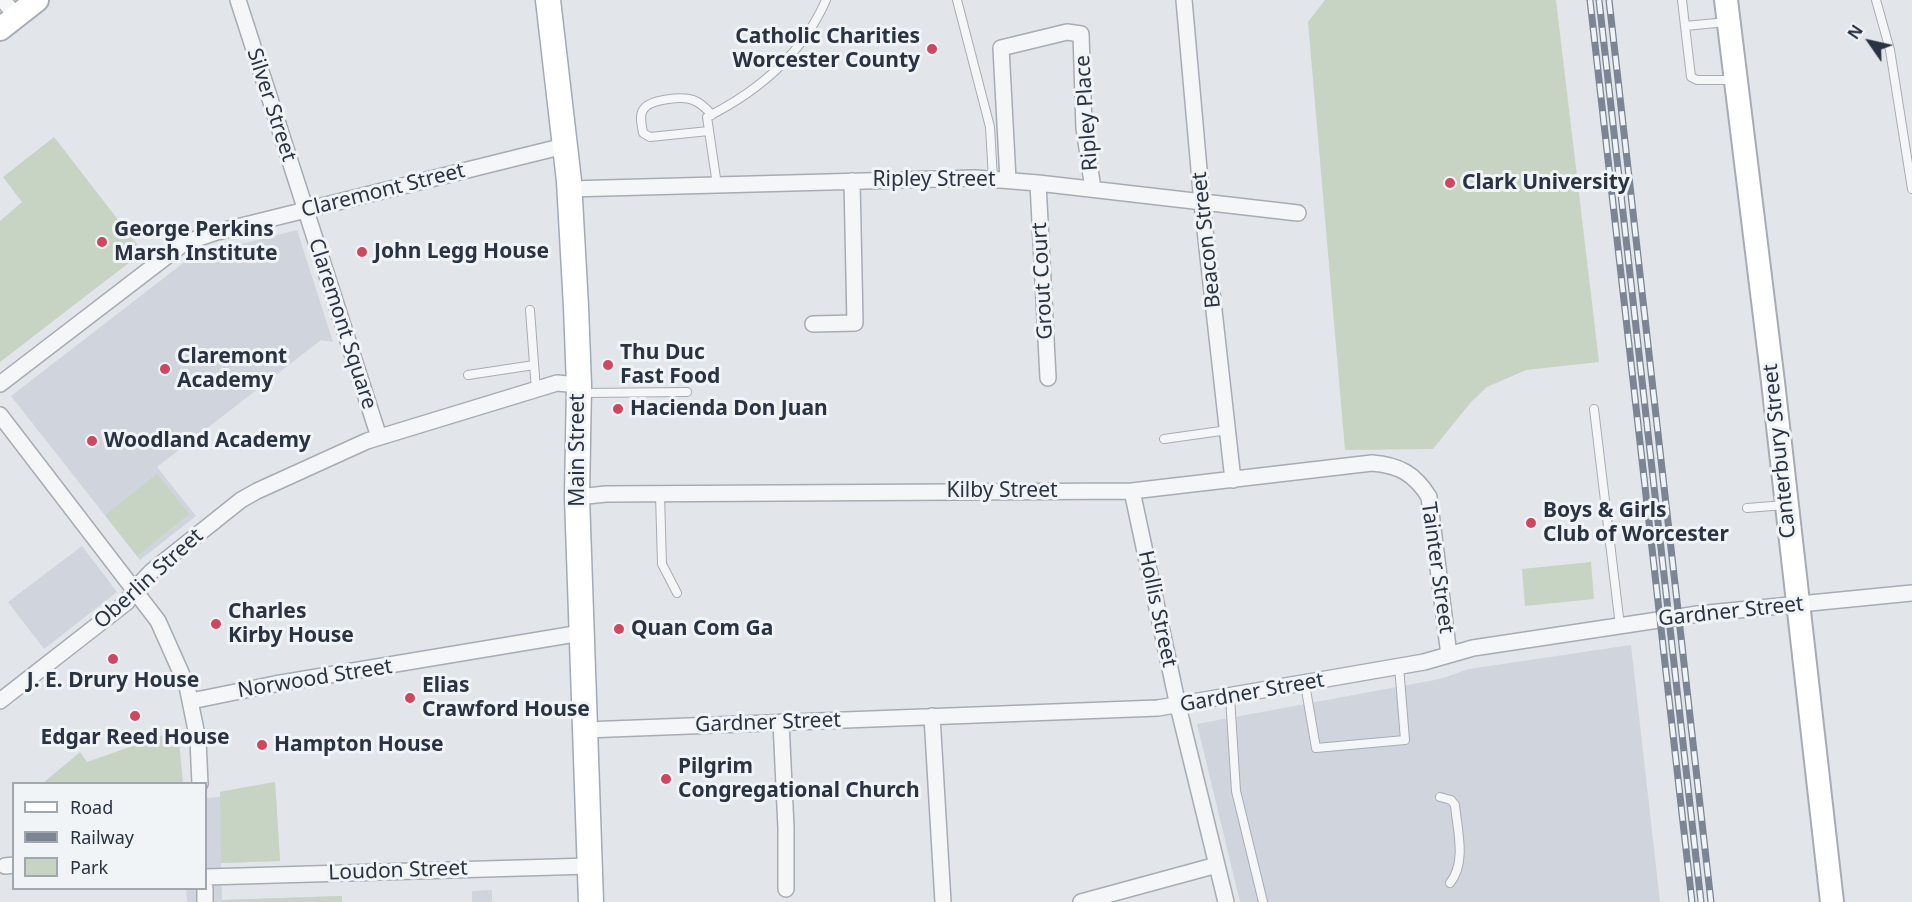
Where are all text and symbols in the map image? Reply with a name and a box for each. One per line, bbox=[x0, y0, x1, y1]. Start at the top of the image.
north arrow bbox=[1840, 12, 1900, 72]
text: N bbox=[1842, 20, 1868, 43]
place label: Catholic Charities Worcester County bbox=[733, 24, 920, 74]
marker: Catholic Charities Worcester County bbox=[925, 42, 939, 56]
street label: Silver Street bbox=[241, 45, 301, 165]
street label: Ripley Place bbox=[1070, 54, 1104, 172]
street label: Claremont Street bbox=[299, 159, 467, 223]
street label: Ripley Street bbox=[872, 167, 996, 193]
street label: Beacon Street bbox=[1187, 170, 1227, 310]
place label: Clark University bbox=[1462, 170, 1630, 196]
marker: Clark University bbox=[1443, 176, 1457, 190]
place label: George Perkins Marsh Institute bbox=[114, 217, 278, 267]
street label: Grout Court bbox=[1027, 222, 1059, 340]
marker: George Perkins Marsh Institute bbox=[95, 235, 109, 249]
street label: Claremont Square bbox=[302, 235, 382, 413]
place label: John Legg House bbox=[374, 239, 549, 265]
marker: John Legg House bbox=[355, 245, 369, 259]
place label: Thu Duc Fast Food bbox=[620, 340, 720, 390]
place label: Claremont Academy bbox=[177, 344, 287, 394]
marker: Thu Duc Fast Food bbox=[601, 358, 615, 372]
marker: Claremont Academy bbox=[158, 362, 172, 376]
street label: Canterbury Street bbox=[1758, 362, 1802, 540]
street label: Main Street bbox=[565, 393, 591, 507]
place label: Hacienda Don Juan bbox=[630, 396, 828, 422]
marker: Hacienda Don Juan bbox=[611, 402, 625, 416]
place label: Woodland Academy bbox=[104, 428, 311, 454]
marker: Woodland Academy bbox=[85, 434, 99, 448]
street label: Kilby Street bbox=[946, 478, 1058, 504]
place label: Boys & Girls Club of Worcester bbox=[1543, 498, 1729, 548]
street label: Tainter Street bbox=[1415, 501, 1459, 635]
marker: Boys & Girls Club of Worcester bbox=[1524, 516, 1538, 530]
street label: Oberlin Street bbox=[89, 524, 209, 634]
street label: Hollis Street bbox=[1132, 548, 1182, 670]
street label: Gardner Street bbox=[1657, 592, 1805, 632]
place label: Charles Kirby House bbox=[228, 599, 354, 649]
place label: Quan Com Ga bbox=[631, 616, 773, 642]
marker: Charles Kirby House bbox=[209, 617, 223, 631]
marker: Quan Com Ga bbox=[612, 622, 626, 636]
marker: J. E. Drury House bbox=[106, 652, 120, 666]
street label: Norwood Street bbox=[236, 654, 394, 704]
place label: J. E. Drury House bbox=[27, 668, 199, 694]
street label: Gardner Street bbox=[1178, 668, 1326, 718]
place label: Elias Crawford House bbox=[422, 673, 590, 723]
marker: Elias Crawford House bbox=[403, 691, 417, 705]
street label: Gardner Street bbox=[695, 708, 841, 738]
marker: Edgar Reed House bbox=[128, 709, 142, 723]
place label: Edgar Reed House bbox=[40, 725, 230, 751]
place label: Hampton House bbox=[274, 732, 444, 758]
marker: Hampton House bbox=[255, 738, 269, 752]
place label: Pilgrim Congregational Church bbox=[678, 754, 920, 804]
marker: Pilgrim Congregational Church bbox=[659, 772, 673, 786]
legend bbox=[12, 782, 207, 890]
text: Road bbox=[70, 795, 113, 819]
text: Railway bbox=[70, 825, 134, 849]
text: Park bbox=[70, 855, 108, 879]
street label: Loudon Street bbox=[328, 856, 468, 886]

